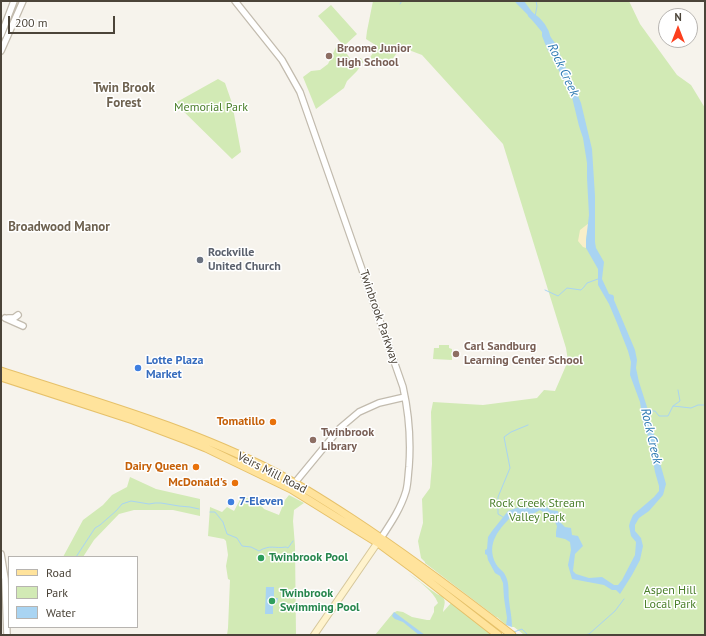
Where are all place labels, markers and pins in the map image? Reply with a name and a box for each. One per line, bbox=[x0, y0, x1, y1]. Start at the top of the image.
place label: Broome Junior High School bbox=[337, 42, 411, 70]
marker: Broome Junior High School bbox=[324, 51, 334, 61]
place label: Rockville United Church bbox=[208, 246, 281, 274]
marker: Rockville United Church bbox=[195, 255, 205, 265]
place label: Carl Sandburg Learning Center School bbox=[464, 340, 583, 368]
marker: Carl Sandburg Learning Center School bbox=[451, 349, 461, 359]
place label: Lotte Plaza Market bbox=[146, 354, 203, 382]
marker: Lotte Plaza Market bbox=[133, 363, 143, 373]
place label: Tomatillo bbox=[217, 415, 265, 429]
marker: Tomatillo bbox=[268, 417, 278, 427]
place label: Twinbrook Library bbox=[321, 426, 374, 454]
marker: Twinbrook Library bbox=[308, 435, 318, 445]
place label: Dairy Queen bbox=[125, 460, 188, 474]
marker: Dairy Queen bbox=[191, 462, 201, 472]
place label: McDonald's bbox=[168, 476, 227, 490]
marker: McDonald's bbox=[230, 478, 240, 488]
place label: 7-Eleven bbox=[239, 495, 283, 509]
marker: 7-Eleven bbox=[226, 497, 236, 507]
place label: Twinbrook Pool bbox=[269, 551, 348, 565]
marker: Twinbrook Pool bbox=[256, 553, 266, 563]
place label: Twinbrook Swimming Pool bbox=[280, 587, 360, 615]
marker: Twinbrook Swimming Pool bbox=[267, 596, 277, 606]

